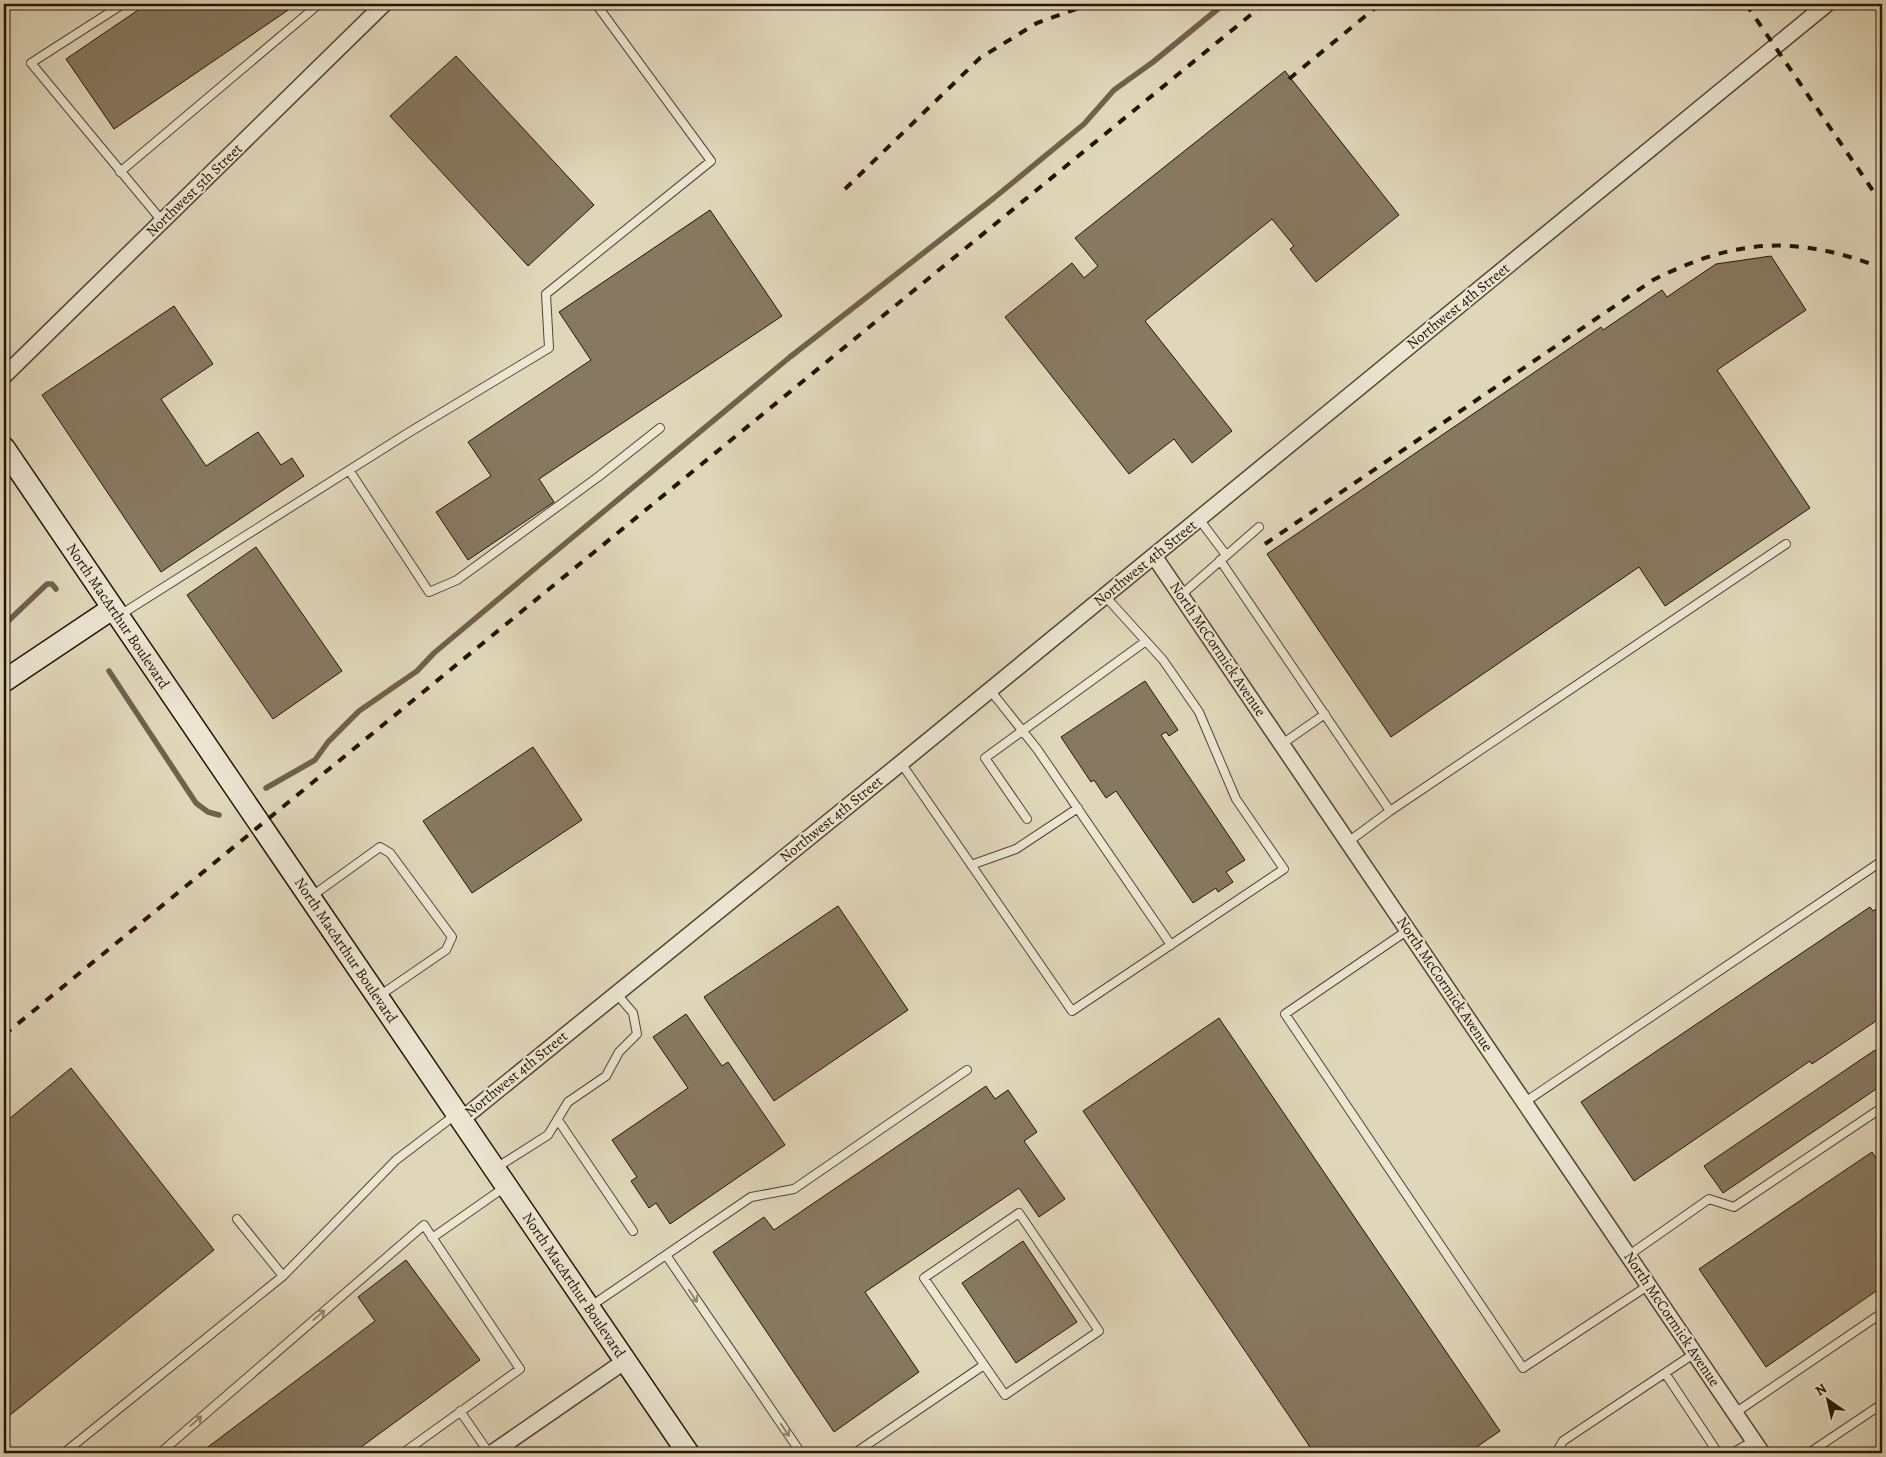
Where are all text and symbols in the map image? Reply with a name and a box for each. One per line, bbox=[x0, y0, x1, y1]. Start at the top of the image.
street label: Northwest 5th Street bbox=[141, 139, 247, 241]
street label: Northwest 4th Street bbox=[1402, 258, 1514, 354]
street label: Northwest 4th Street bbox=[1089, 515, 1201, 611]
street label: North MacArthur Boulevard bbox=[62, 539, 175, 693]
street label: North McCormick Avenue bbox=[1165, 578, 1271, 721]
street label: Northwest 4th Street bbox=[775, 771, 887, 867]
street label: North MacArthur Boulevard bbox=[290, 873, 403, 1027]
street label: North McCormick Avenue bbox=[1392, 913, 1498, 1056]
street label: Northwest 4th Street bbox=[460, 1026, 572, 1122]
street label: North MacArthur Boulevard bbox=[518, 1208, 631, 1362]
street label: North McCormick Avenue bbox=[1619, 1248, 1725, 1391]
one-way arrow bbox=[688, 1288, 698, 1302]
one-way arrow bbox=[313, 1309, 326, 1321]
north arrow bbox=[1804, 1374, 1854, 1424]
text: N bbox=[1811, 1379, 1831, 1400]
one-way arrow bbox=[190, 1416, 203, 1427]
one-way arrow bbox=[780, 1423, 790, 1437]

